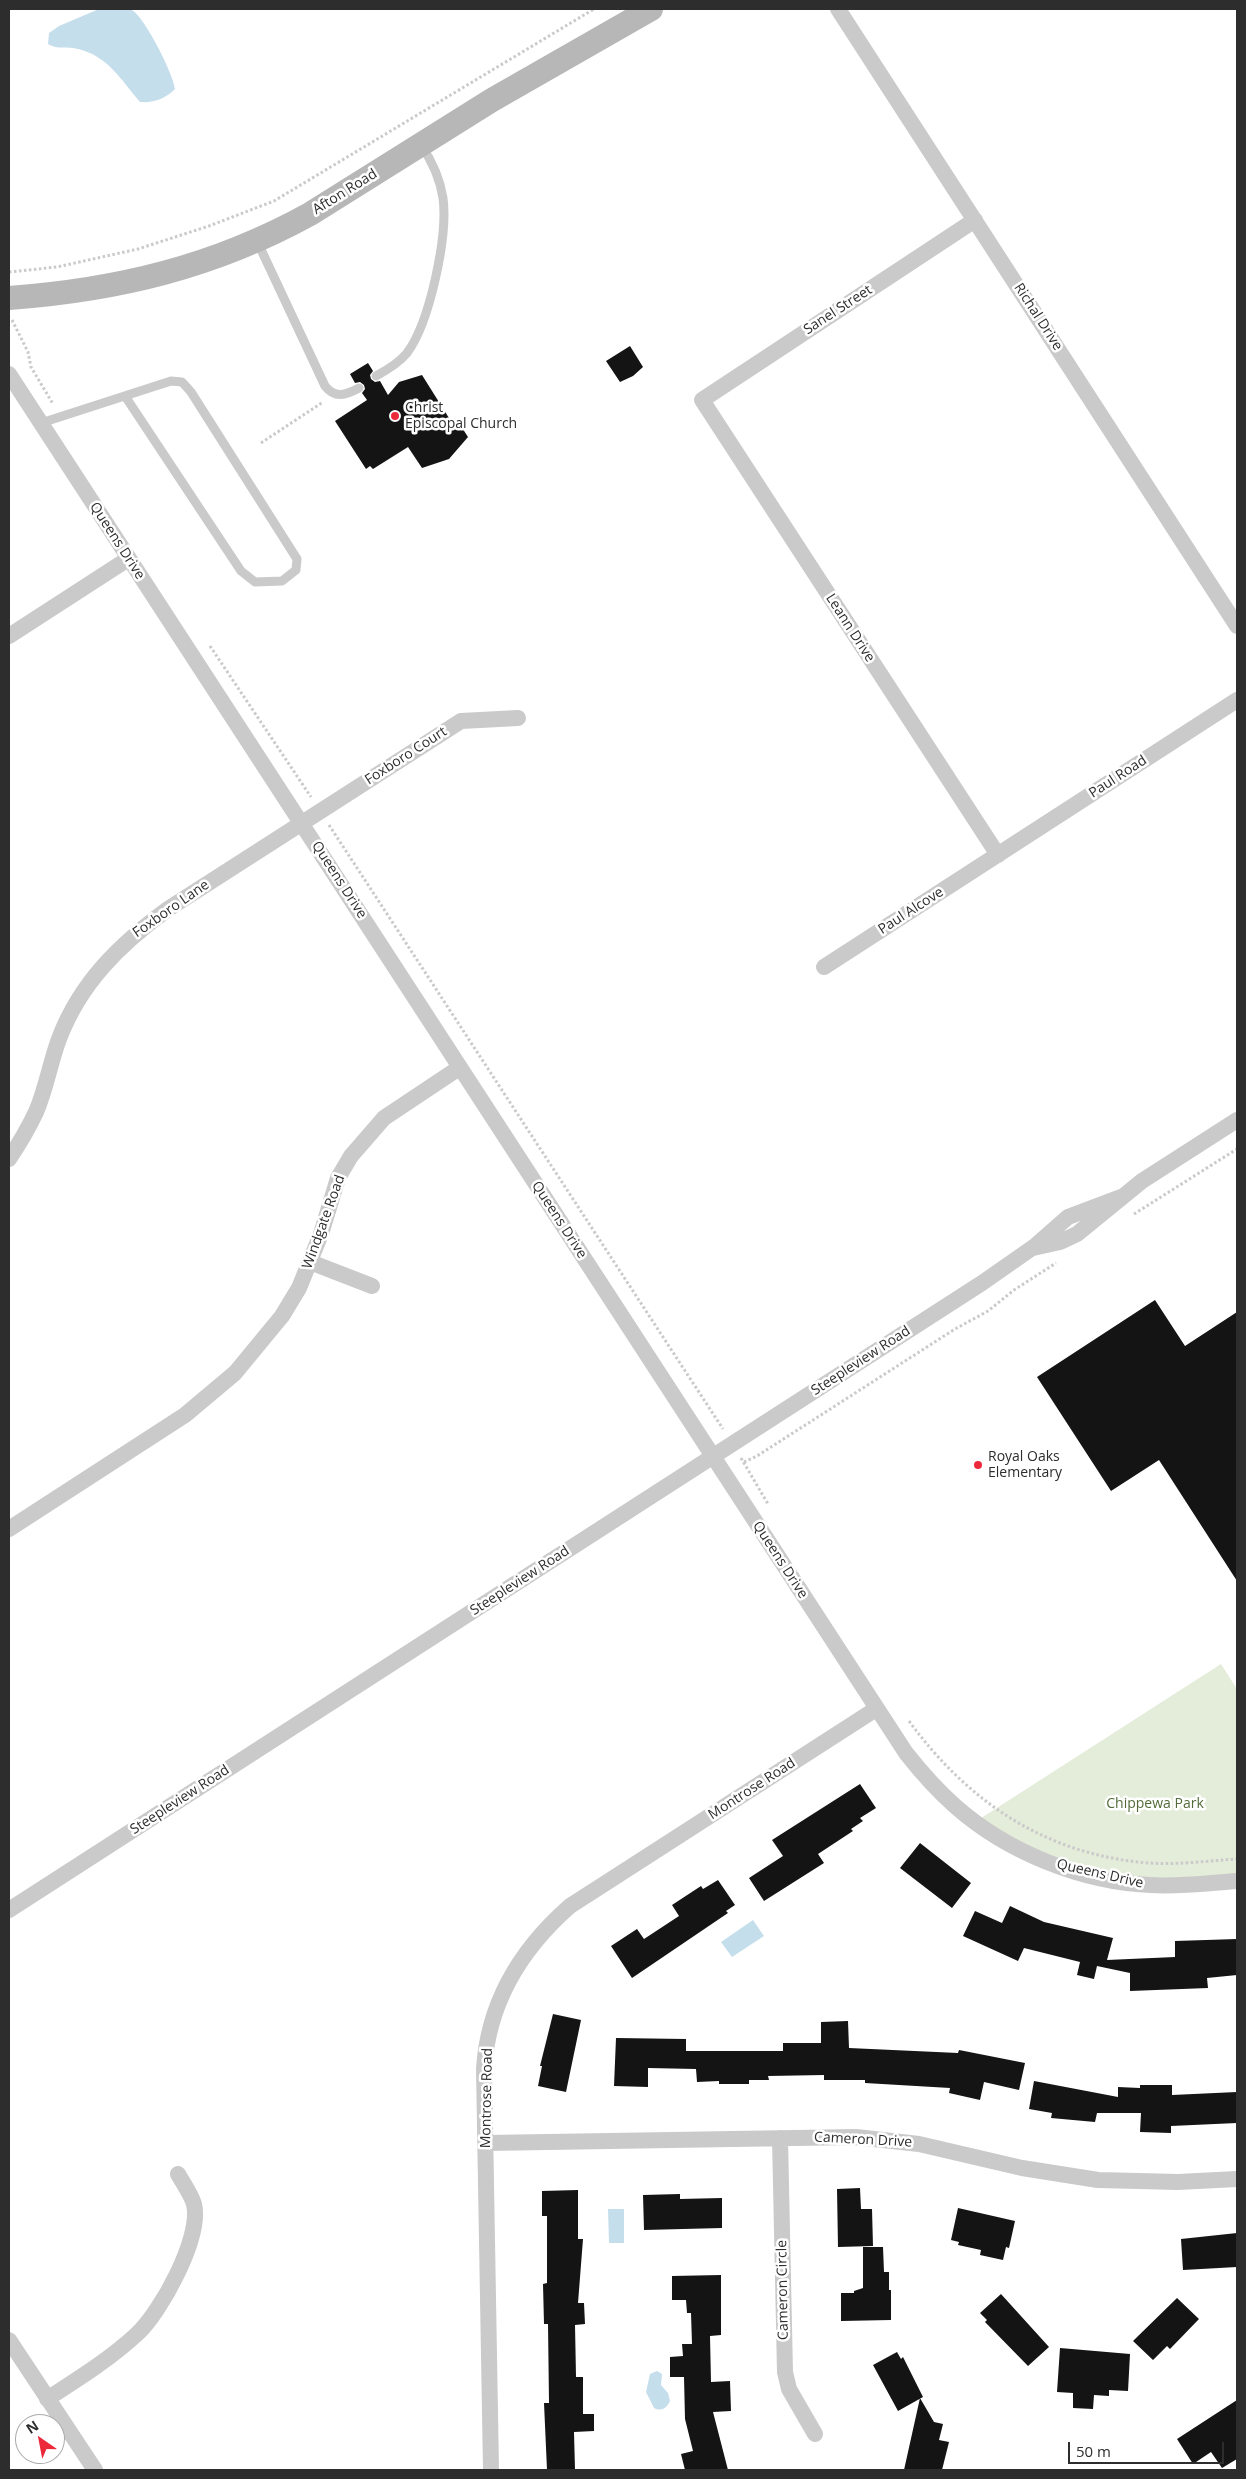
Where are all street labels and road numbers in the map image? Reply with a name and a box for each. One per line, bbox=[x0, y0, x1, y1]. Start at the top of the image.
street label: Afton Road bbox=[310, 166, 380, 218]
street label: Richal Drive bbox=[1010, 280, 1066, 354]
street label: Sanel Street bbox=[801, 282, 875, 338]
street label: Queens Drive bbox=[86, 499, 148, 583]
street label: Leann Drive bbox=[822, 591, 878, 665]
street label: Foxboro Court bbox=[362, 723, 450, 789]
street label: Paul Road bbox=[1086, 752, 1150, 802]
street label: Queens Drive bbox=[308, 838, 370, 922]
street label: Foxboro Lane bbox=[130, 877, 212, 941]
street label: Paul Alcove bbox=[875, 884, 947, 938]
street label: Windgate Road bbox=[299, 1173, 349, 1271]
street label: Queens Drive bbox=[528, 1178, 590, 1262]
street label: Steepleview Road bbox=[808, 1323, 914, 1399]
street label: Queens Drive bbox=[749, 1518, 811, 1602]
street label: Steepleview Road bbox=[467, 1543, 573, 1619]
street label: Montrose Road bbox=[705, 1755, 799, 1823]
street label: Steepleview Road bbox=[127, 1762, 233, 1838]
street label: Queens Drive bbox=[1055, 1856, 1145, 1892]
street label: Montrose Road bbox=[478, 2048, 496, 2148]
street label: Cameron Drive bbox=[814, 2129, 912, 2151]
street label: Cameron Circle bbox=[774, 2240, 792, 2340]

